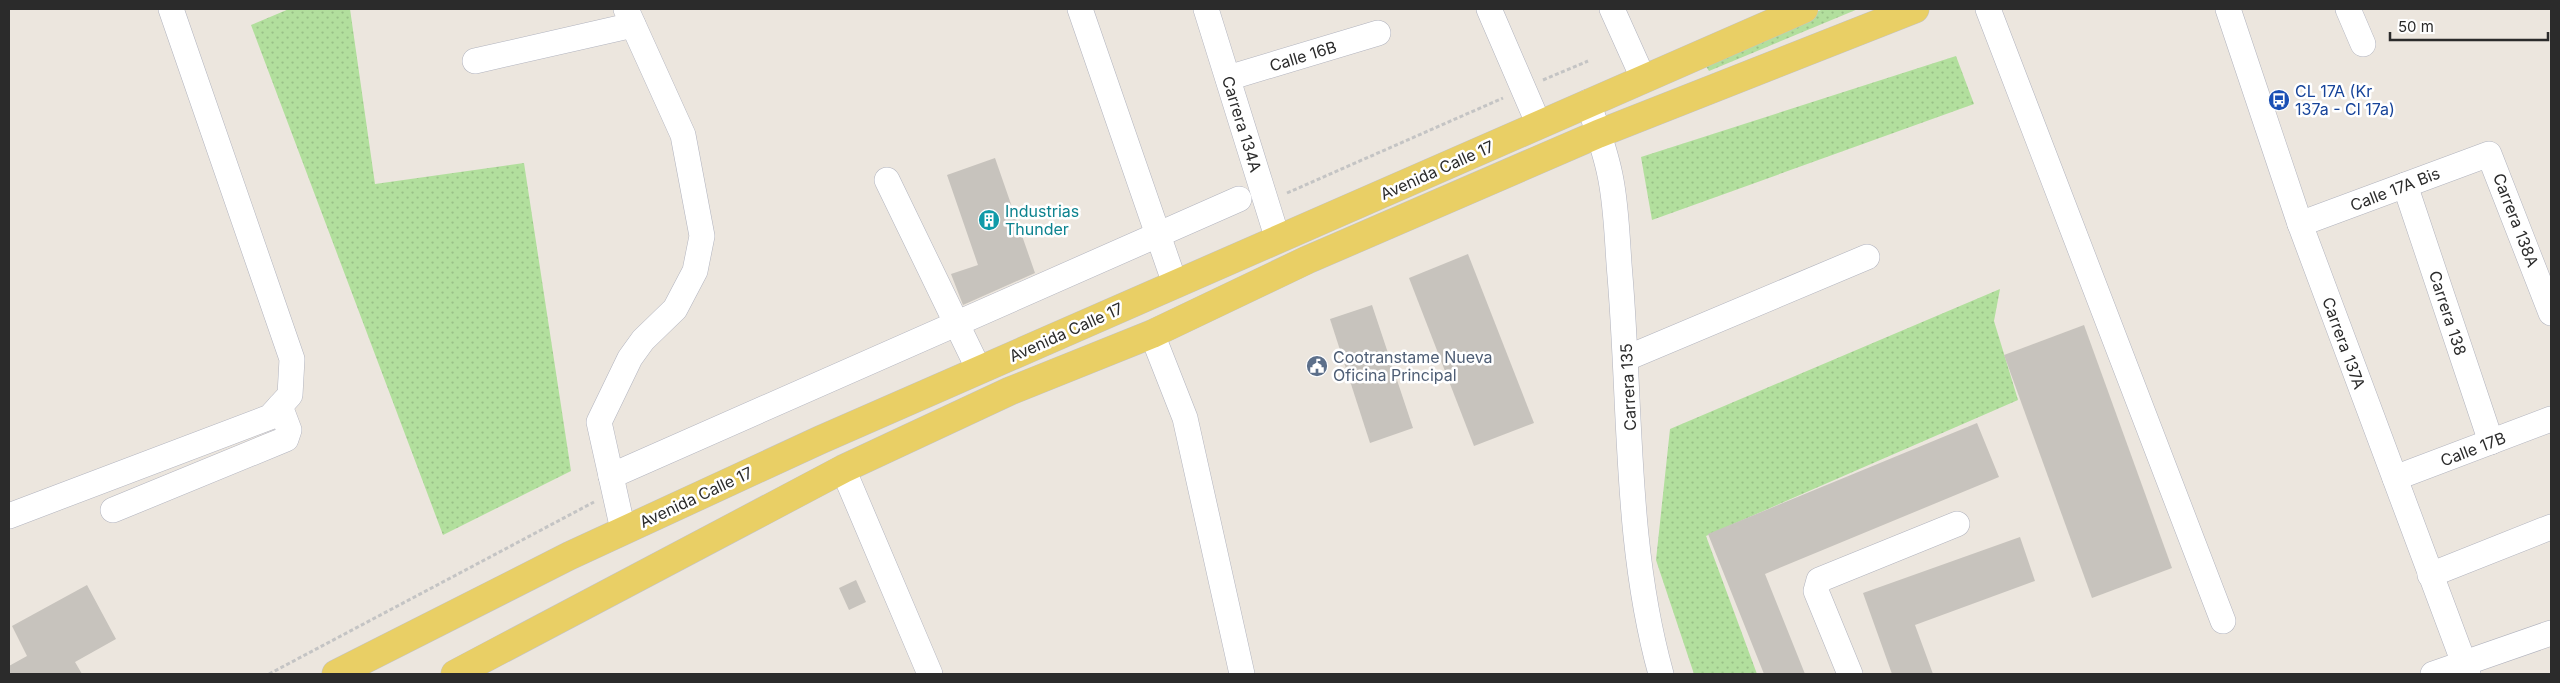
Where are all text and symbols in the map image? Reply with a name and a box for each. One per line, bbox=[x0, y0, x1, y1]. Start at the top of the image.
scale bar bbox=[2390, 10, 2548, 42]
text: 50 m bbox=[2398, 17, 2434, 36]
street label: Calle 16B bbox=[1267, 36, 1339, 76]
street label: Carrera 134A bbox=[1218, 74, 1266, 174]
place label: CL 17A (Kr 137a - Cl 17a) bbox=[2295, 81, 2395, 119]
bus stop icon: CL 17A (Kr 137a - Cl 17a) bbox=[2267, 88, 2291, 112]
street label: Avenida Calle 17 bbox=[1377, 136, 1497, 204]
street label: Calle 17A Bis bbox=[2347, 163, 2443, 215]
street label: Carrera 138A bbox=[2489, 170, 2543, 270]
place label: Industrias Thunder bbox=[1005, 201, 1079, 239]
building icon: Industrias Thunder bbox=[977, 208, 1001, 232]
street label: Carrera 138 bbox=[2425, 268, 2471, 358]
street label: Carrera 137A bbox=[2318, 294, 2370, 392]
street label: Avenida Calle 17 bbox=[1006, 298, 1126, 366]
street label: Carrera 135 bbox=[1616, 343, 1640, 431]
place label: Cootranstame Nueva Oficina Principal bbox=[1333, 347, 1493, 385]
public building icon: Cootranstame Nueva Oficina Principal bbox=[1305, 354, 1329, 378]
street label: Calle 17B bbox=[2438, 427, 2508, 471]
street label: Avenida Calle 17 bbox=[636, 462, 756, 532]

